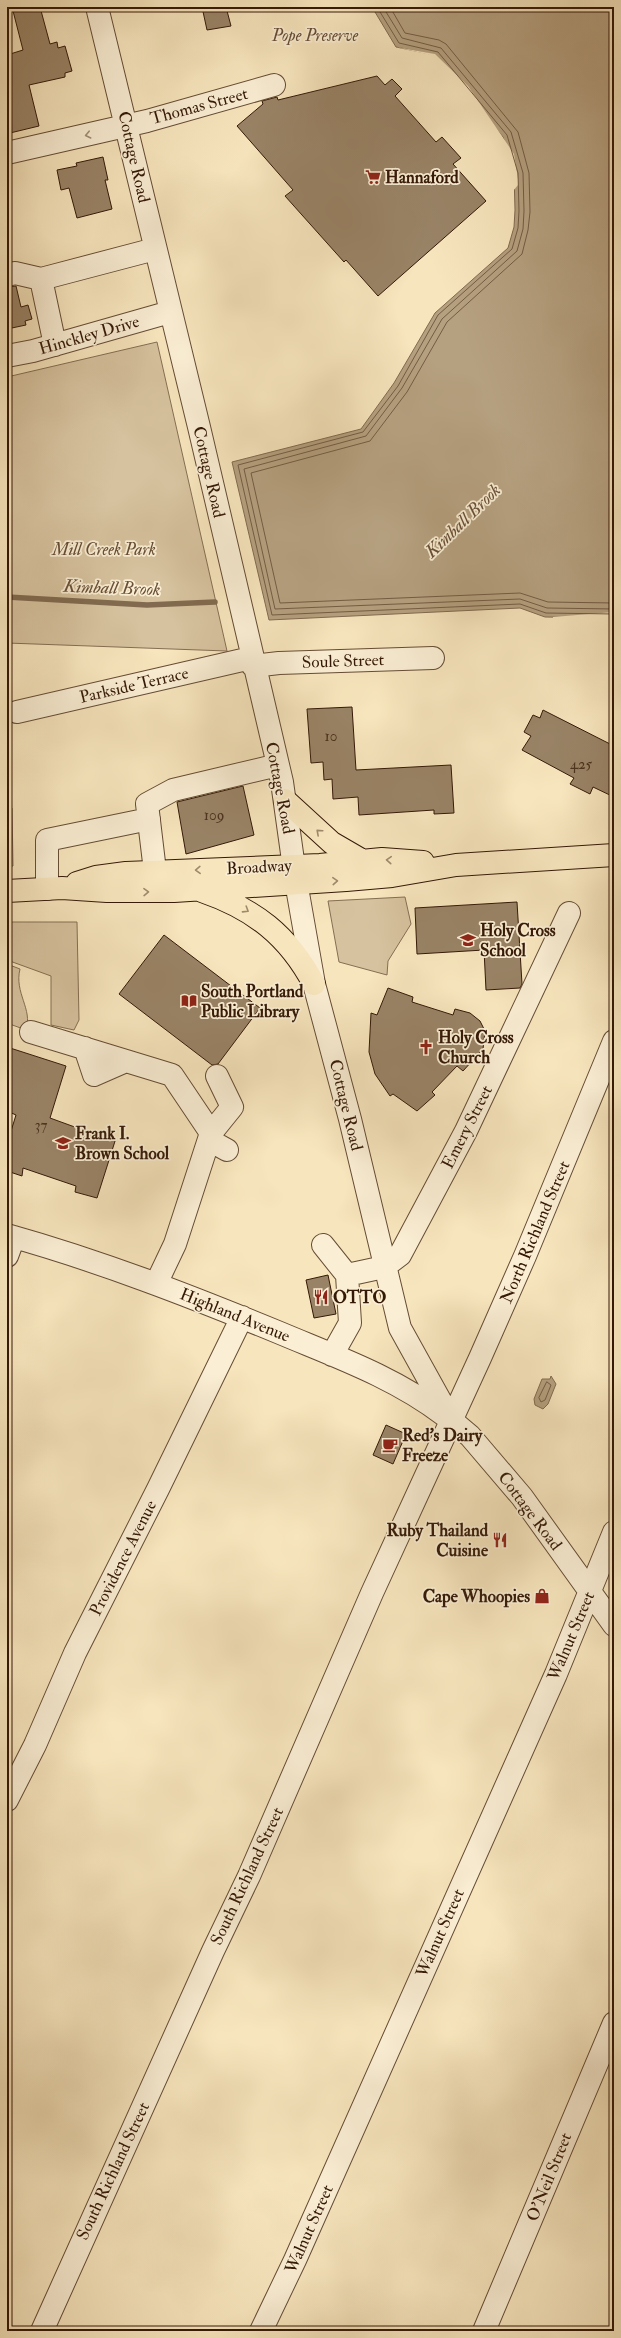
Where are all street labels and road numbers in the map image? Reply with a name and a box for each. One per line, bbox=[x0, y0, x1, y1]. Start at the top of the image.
street label: Thomas Street bbox=[148, 83, 251, 129]
street label: Cottage Road bbox=[113, 109, 155, 205]
street label: Hinckley Drive bbox=[36, 311, 142, 360]
street label: Cottage Road bbox=[188, 424, 230, 520]
street label: Soule Street bbox=[301, 649, 385, 673]
street label: Parkside Terrace bbox=[77, 662, 191, 708]
street label: Cottage Road bbox=[261, 740, 299, 836]
street label: Broadway bbox=[226, 855, 293, 880]
street label: Cottage Road bbox=[325, 1057, 368, 1153]
street label: Emery Street bbox=[437, 1081, 498, 1173]
street label: North Richland Street bbox=[495, 1157, 575, 1306]
street label: Highland Avenue bbox=[177, 1283, 293, 1347]
street label: Cottage Road bbox=[494, 1467, 567, 1555]
street label: Providence Avenue bbox=[85, 1497, 161, 1619]
street label: Walnut Street bbox=[542, 1588, 599, 1685]
street label: South Richland Street bbox=[206, 1803, 288, 1948]
street label: Walnut Street bbox=[411, 1885, 469, 1981]
street label: South Richland Street bbox=[72, 2098, 154, 2243]
street label: O'Neil Street bbox=[522, 2129, 576, 2224]
street label: Walnut Street bbox=[280, 2181, 338, 2277]

